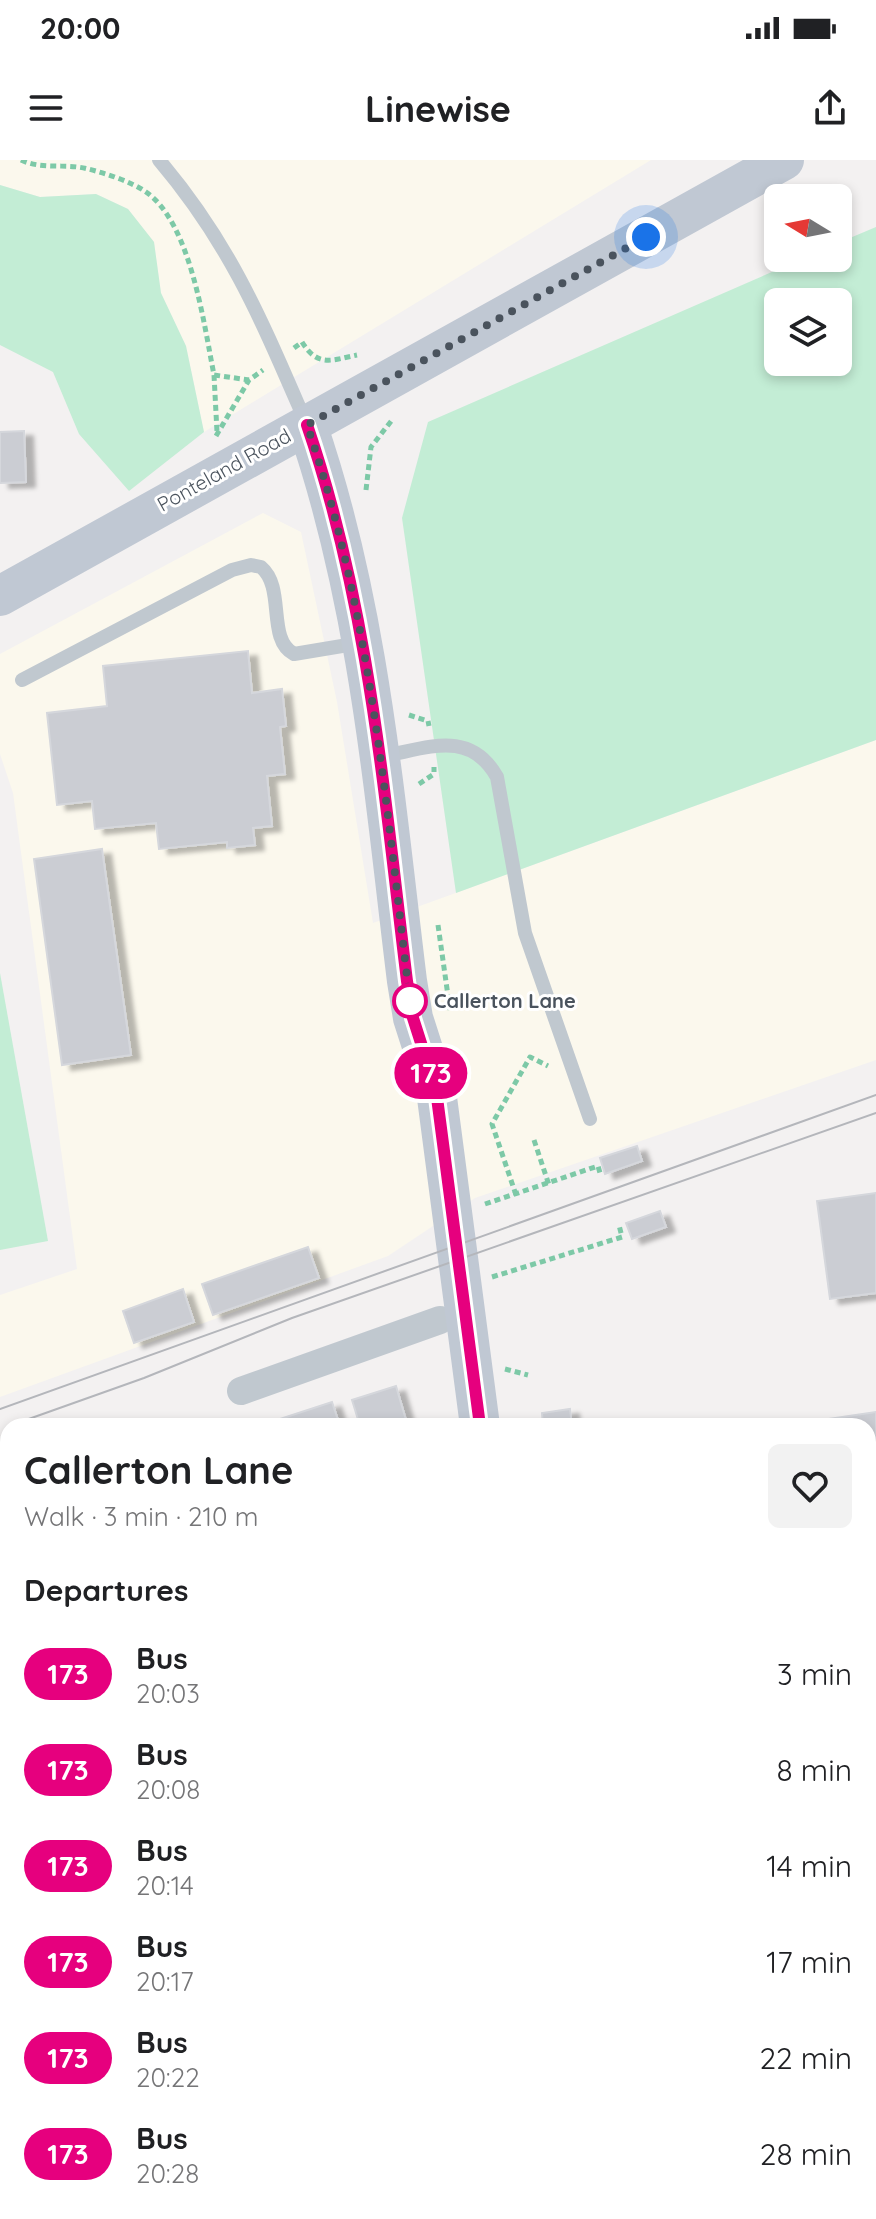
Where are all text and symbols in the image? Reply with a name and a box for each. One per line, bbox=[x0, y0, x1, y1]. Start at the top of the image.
text: 20:00 bbox=[40, 9, 121, 47]
icon: menu bbox=[24, 86, 68, 130]
text: Linewise bbox=[365, 86, 511, 131]
icon: share bbox=[808, 86, 852, 130]
north arrow bbox=[764, 184, 852, 272]
map controls bbox=[764, 184, 852, 376]
your location bbox=[626, 217, 666, 257]
button: layers bbox=[764, 288, 852, 376]
street label: Ponteland Road bbox=[153, 423, 295, 517]
marker: Callerton Lane bbox=[393, 984, 427, 1018]
place label: Callerton Lane bbox=[434, 988, 576, 1013]
line badge: 173 bbox=[385, 1047, 477, 1099]
text: 173 bbox=[410, 1055, 452, 1090]
button: heart bbox=[768, 1444, 852, 1528]
text: Callerton Lane bbox=[24, 1446, 293, 1494]
text: Walk · 3 min · 210 m bbox=[24, 1500, 258, 1533]
text: Departures bbox=[24, 1571, 189, 1609]
text: Bus bbox=[136, 1639, 188, 1677]
text: 3 min bbox=[777, 1655, 852, 1693]
text: 173 bbox=[47, 1656, 89, 1691]
text: 20:03 bbox=[136, 1677, 200, 1710]
text: Bus bbox=[136, 1735, 188, 1773]
text: 8 min bbox=[776, 1751, 852, 1789]
text: 173 bbox=[47, 1752, 89, 1787]
text: 20:08 bbox=[136, 1773, 200, 1806]
text: Bus bbox=[136, 1831, 188, 1869]
text: 14 min bbox=[766, 1847, 852, 1885]
text: 173 bbox=[47, 1848, 89, 1883]
text: 20:14 bbox=[136, 1869, 194, 1902]
text: Bus bbox=[136, 1927, 188, 1965]
text: 17 min bbox=[766, 1943, 852, 1981]
text: 173 bbox=[47, 1944, 89, 1979]
text: 20:17 bbox=[136, 1965, 194, 1998]
text: Bus bbox=[136, 2023, 188, 2061]
text: 22 min bbox=[759, 2039, 852, 2077]
text: 173 bbox=[47, 2040, 89, 2075]
text: 20:22 bbox=[136, 2061, 200, 2094]
text: Bus bbox=[136, 2119, 188, 2157]
text: 28 min bbox=[760, 2135, 852, 2173]
text: 173 bbox=[47, 2136, 89, 2171]
text: 20:28 bbox=[136, 2157, 199, 2190]

